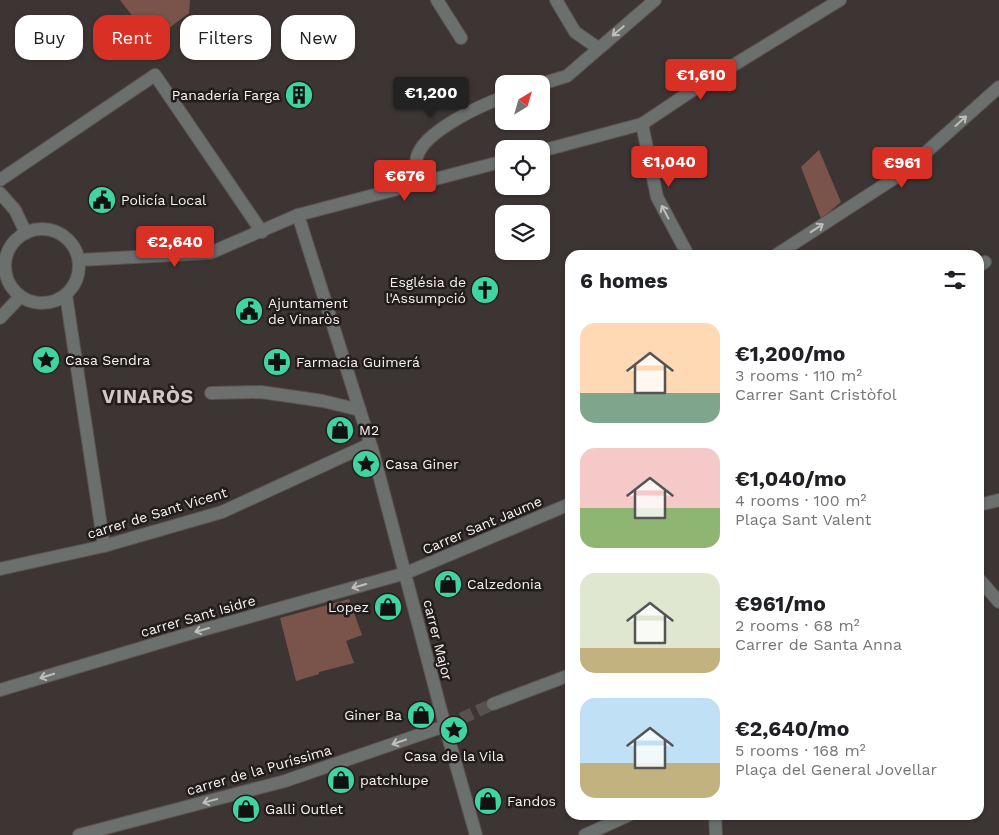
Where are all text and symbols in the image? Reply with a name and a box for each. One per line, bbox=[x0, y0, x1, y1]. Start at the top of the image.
chip: Buy bbox=[15, 15, 83, 60]
chip: Rent bbox=[93, 15, 170, 60]
chip: Filters bbox=[180, 15, 271, 60]
chip: New bbox=[281, 15, 355, 60]
one-way arrow bbox=[611, 26, 624, 37]
pin: €1,610 bbox=[660, 58, 742, 101]
text: €1,610 bbox=[676, 65, 726, 84]
north arrow bbox=[495, 75, 550, 130]
map controls bbox=[495, 75, 550, 260]
pin: €1,200 bbox=[390, 76, 472, 119]
building icon: Panadería Farga bbox=[284, 80, 314, 110]
text: €1,200 bbox=[405, 83, 457, 102]
place label: Panadería Farga bbox=[172, 87, 280, 103]
one-way arrow bbox=[954, 115, 967, 127]
button: locate bbox=[495, 140, 550, 195]
pin: €1,040 bbox=[628, 146, 710, 188]
pin: €961 bbox=[872, 146, 932, 189]
text: €1,040 bbox=[642, 152, 696, 171]
text: €961 bbox=[883, 153, 921, 172]
pin: €676 bbox=[375, 160, 435, 202]
text: €676 bbox=[385, 166, 425, 185]
public building icon: Policía Local bbox=[87, 185, 117, 215]
place label: Policía Local bbox=[121, 192, 207, 208]
button: layers bbox=[495, 205, 550, 260]
one-way arrow bbox=[660, 205, 669, 220]
one-way arrow bbox=[810, 223, 824, 234]
pin: €2,640 bbox=[134, 226, 216, 268]
text: €2,640 bbox=[147, 232, 203, 251]
icon: filters bbox=[941, 266, 969, 294]
text: 6 homes bbox=[580, 268, 668, 293]
place label: Església de l'Assumpció bbox=[386, 274, 466, 306]
church icon: Església de l'Assumpció bbox=[470, 275, 500, 305]
place label: Ajuntament de Vinaròs bbox=[268, 295, 348, 327]
public building icon: Ajuntament de Vinaròs bbox=[234, 296, 264, 326]
text: €1,200/mo bbox=[735, 341, 845, 366]
icon: home bbox=[620, 343, 680, 403]
place icon: Casa Sendra bbox=[31, 345, 61, 375]
pharmacy icon: Farmacia Guimerá bbox=[262, 347, 292, 377]
place label: Casa Sendra bbox=[65, 352, 150, 368]
place label: Farmacia Guimerá bbox=[296, 354, 420, 370]
text: 3 rooms · 110 m² bbox=[735, 366, 862, 385]
district label: VINARÒS bbox=[102, 385, 194, 408]
text: Carrer Sant Cristòfol bbox=[735, 385, 897, 404]
shop icon: M2 bbox=[325, 415, 355, 445]
place label: M2 bbox=[359, 422, 379, 438]
place icon: Casa Giner bbox=[351, 449, 381, 479]
place label: Casa Giner bbox=[385, 456, 459, 472]
text: €1,040/mo bbox=[735, 466, 846, 491]
icon: home bbox=[620, 468, 680, 528]
street label: carrer de Sant Vicent bbox=[85, 484, 229, 542]
text: 4 rooms · 100 m² bbox=[735, 491, 866, 510]
street label: Carrer Sant Jaume bbox=[420, 493, 544, 557]
text: Plaça Sant Valent bbox=[735, 510, 871, 529]
shop icon: Calzedonia bbox=[433, 569, 463, 599]
place label: Calzedonia bbox=[467, 576, 542, 592]
one-way arrow bbox=[351, 582, 367, 592]
text: €961/mo bbox=[735, 591, 826, 616]
street label: carrer Sant Isidre bbox=[139, 592, 257, 640]
shop icon: Lopez bbox=[373, 592, 403, 622]
icon: home bbox=[620, 593, 680, 653]
street label: carrer Major bbox=[420, 598, 456, 682]
place label: Lopez bbox=[328, 599, 369, 615]
text: 2 rooms · 68 m² bbox=[735, 616, 860, 635]
one-way arrow bbox=[195, 626, 211, 635]
text: Carrer de Santa Anna bbox=[735, 635, 902, 654]
one-way arrow bbox=[39, 672, 55, 682]
shop icon: Giner Ba bbox=[406, 700, 436, 730]
place label: Giner Ba bbox=[344, 707, 402, 723]
place icon: Casa de la Vila bbox=[439, 715, 469, 745]
text: €2,640/mo bbox=[735, 716, 849, 741]
icon: home bbox=[620, 718, 680, 778]
one-way arrow bbox=[391, 738, 407, 747]
text: 5 rooms · 168 m² bbox=[735, 741, 866, 760]
street label: carrer de la Puríssima bbox=[185, 742, 333, 798]
place label: Casa de la Vila bbox=[404, 748, 504, 764]
text: Plaça del General Jovellar bbox=[735, 760, 937, 779]
shop icon: patchlupe bbox=[326, 765, 356, 795]
place label: patchlupe bbox=[360, 772, 429, 788]
shop icon: Fandos bbox=[473, 786, 503, 816]
place label: Fandos bbox=[507, 793, 556, 809]
shop icon: Galli Outlet bbox=[231, 794, 261, 824]
one-way arrow bbox=[202, 796, 218, 806]
place label: Galli Outlet bbox=[265, 801, 343, 817]

